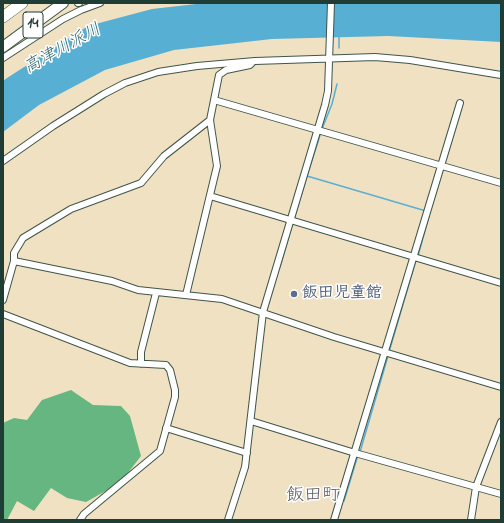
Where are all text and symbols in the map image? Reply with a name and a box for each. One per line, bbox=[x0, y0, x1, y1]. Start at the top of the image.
road number: 14 bbox=[23, 12, 43, 38]
water label: 高津川派川 bbox=[21, 20, 105, 80]
place label: 飯田児童館 bbox=[302, 284, 382, 304]
marker: 飯田児童館 bbox=[289, 289, 299, 299]
district label: 飯田町 bbox=[286, 486, 340, 508]

